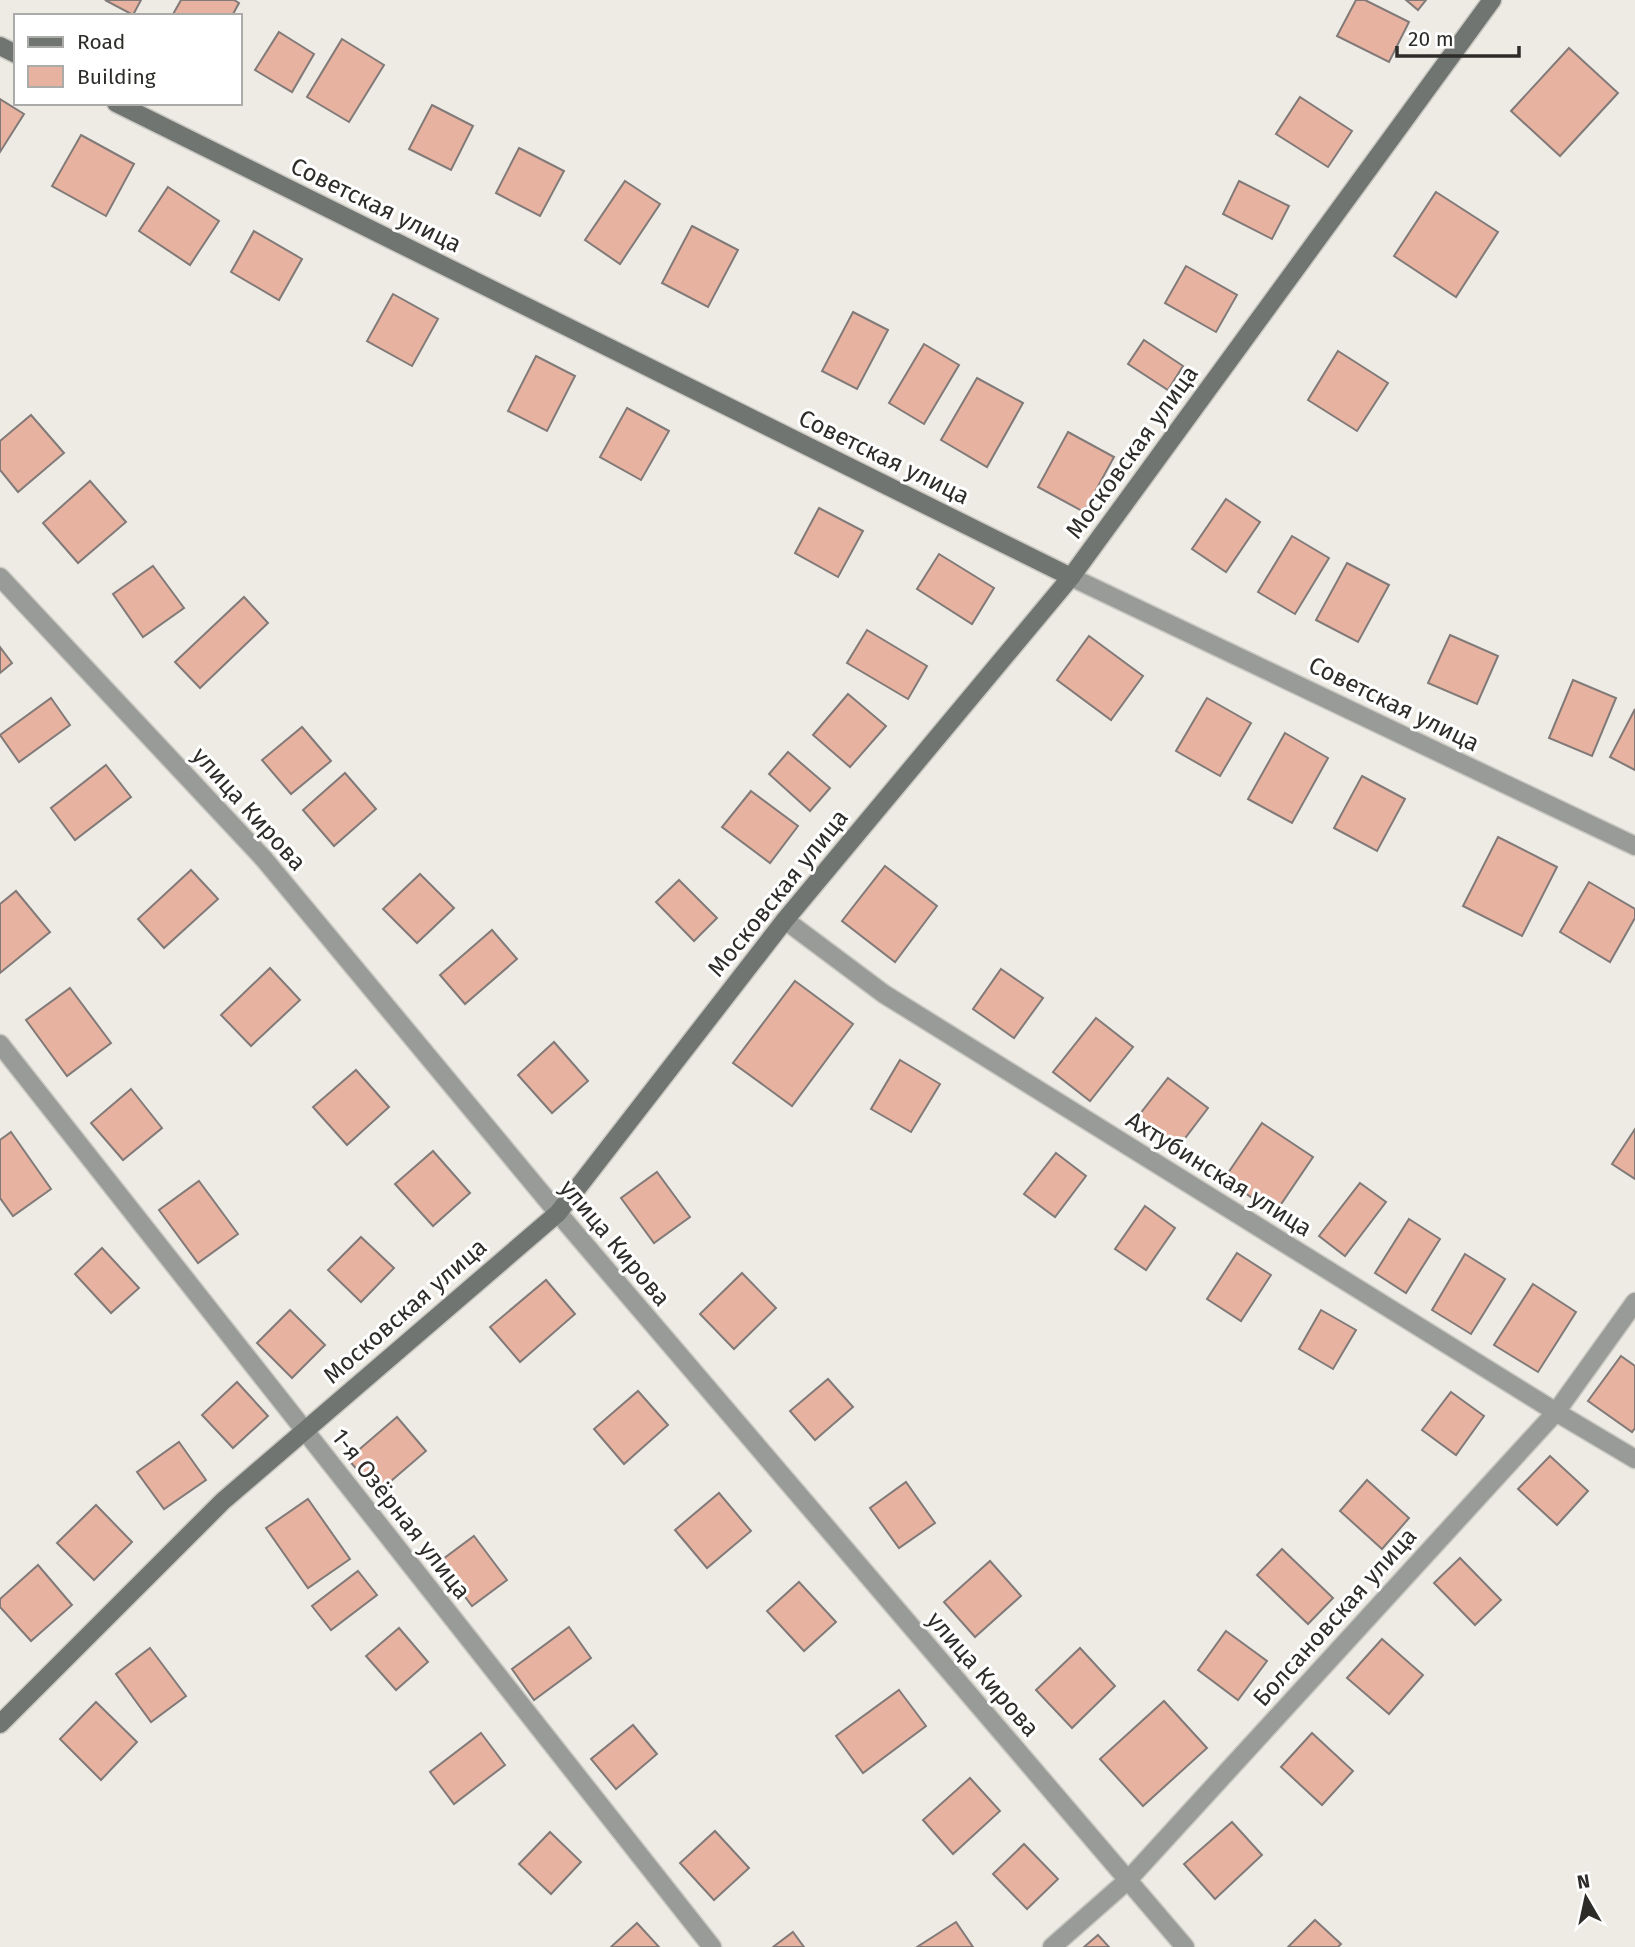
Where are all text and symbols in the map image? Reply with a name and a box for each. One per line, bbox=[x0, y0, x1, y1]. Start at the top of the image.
legend bbox=[14, 14, 242, 105]
scale bar bbox=[1397, 14, 1520, 58]
text: 20 m bbox=[1408, 26, 1454, 52]
text: Road bbox=[77, 29, 125, 55]
text: Building bbox=[77, 64, 156, 90]
street label: Советская улица bbox=[286, 152, 466, 258]
street label: Московская улица bbox=[1060, 360, 1204, 544]
street label: Советская улица bbox=[794, 404, 974, 510]
street label: Советская улица bbox=[1304, 651, 1484, 757]
street label: улица Кирова bbox=[186, 742, 312, 876]
street label: Московская улица bbox=[702, 804, 854, 982]
street label: Ахтубинская улица bbox=[1121, 1106, 1317, 1242]
street label: улица Кирова bbox=[554, 1174, 676, 1312]
street label: Московская улица bbox=[318, 1233, 492, 1389]
street label: 1-я Озёрная улица bbox=[326, 1423, 476, 1605]
street label: Болсановская улица bbox=[1247, 1522, 1423, 1712]
street label: улица Кирова bbox=[921, 1606, 1045, 1742]
north arrow bbox=[1551, 1863, 1621, 1933]
text: N bbox=[1575, 1869, 1591, 1894]

